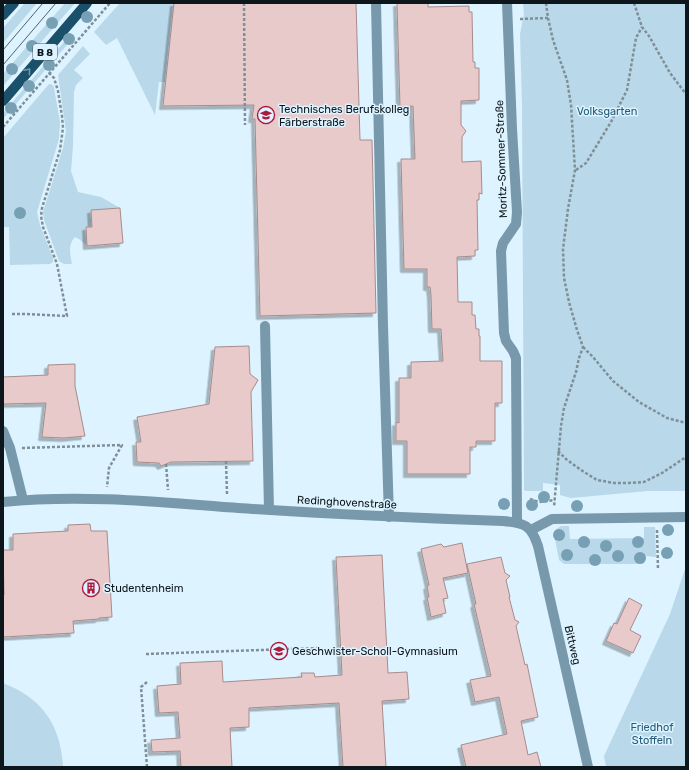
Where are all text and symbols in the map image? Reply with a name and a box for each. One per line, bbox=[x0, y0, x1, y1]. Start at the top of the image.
road number: B 8 bbox=[33, 44, 57, 60]
one-way arrow bbox=[24, 68, 31, 76]
street label: Moritz-Sommer-Straße bbox=[493, 100, 510, 218]
place label: Technisches Berufskolleg Färberstraße bbox=[279, 103, 409, 129]
school or university icon: Technisches Berufskolleg Färberstraße bbox=[256, 105, 276, 125]
park label: Volksgarten bbox=[577, 105, 637, 118]
street label: Redinghovenstraße bbox=[297, 493, 397, 512]
building icon: Studentenheim bbox=[81, 578, 101, 598]
place label: Studentenheim bbox=[104, 582, 184, 595]
street label: Bittweg bbox=[562, 624, 583, 666]
school or university icon: Geschwister-Scholl-Gymnasium bbox=[269, 641, 289, 661]
place label: Geschwister-Scholl-Gymnasium bbox=[292, 645, 458, 658]
park label: Friedhof Stoffeln bbox=[631, 721, 674, 747]

